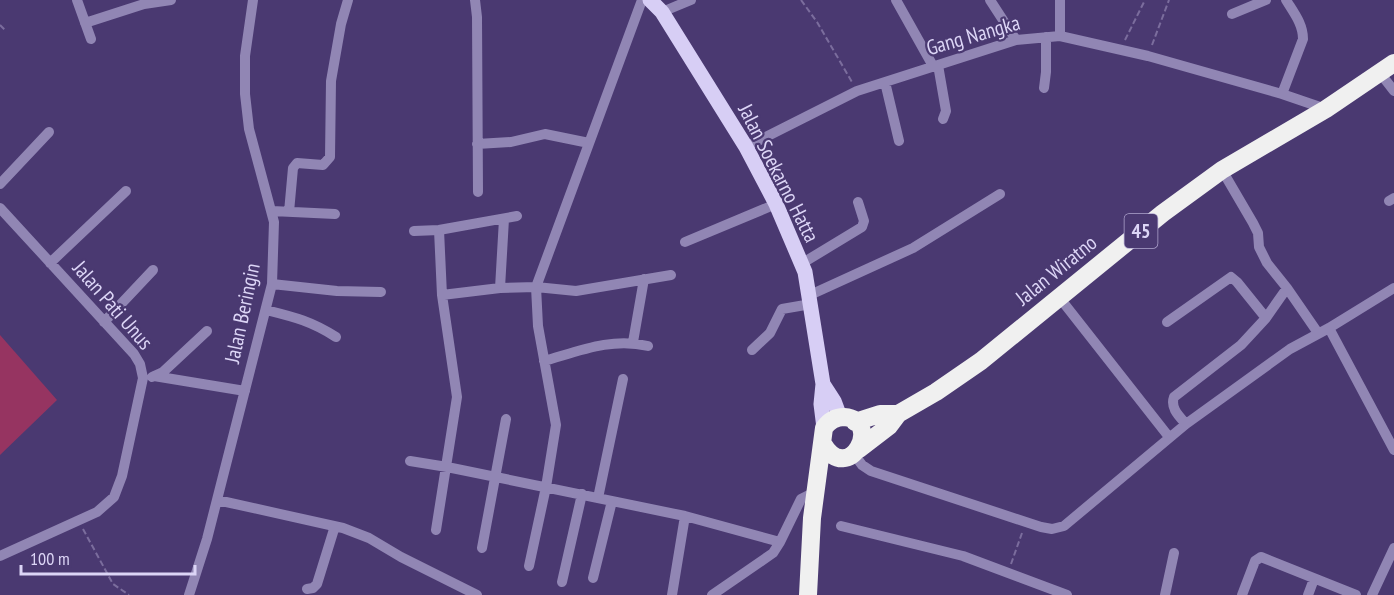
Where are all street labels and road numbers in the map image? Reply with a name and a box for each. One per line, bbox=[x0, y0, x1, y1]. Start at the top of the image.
street label: Gang Nangka bbox=[923, 9, 1023, 61]
street label: Jalan Soekarno Hatta bbox=[732, 98, 825, 247]
road number: 45 bbox=[1124, 214, 1158, 248]
street label: Jalan Wiratno bbox=[1009, 229, 1102, 312]
street label: Jalan Pati Unus bbox=[66, 254, 159, 355]
street label: Jalan Beringin bbox=[218, 261, 266, 366]

